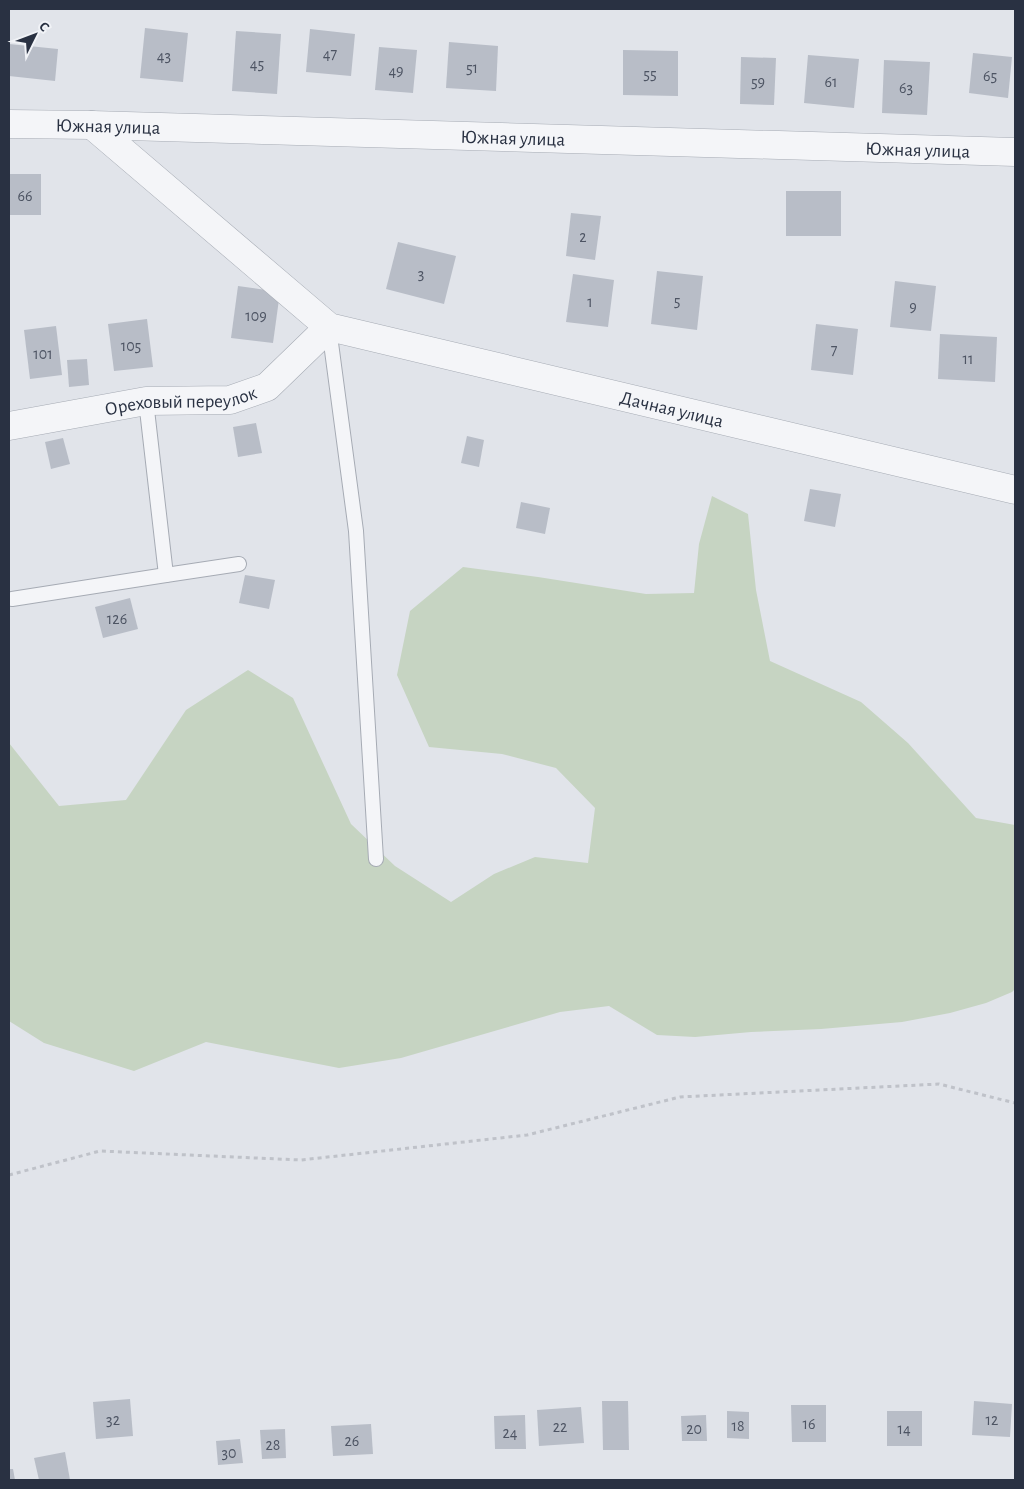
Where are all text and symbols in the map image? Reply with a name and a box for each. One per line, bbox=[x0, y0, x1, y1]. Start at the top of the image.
north arrow bbox=[10, 10, 60, 60]
text: С bbox=[36, 19, 52, 35]
house number: 47 bbox=[323, 46, 338, 62]
house number: 43 bbox=[157, 48, 171, 64]
house number: 45 bbox=[250, 56, 264, 72]
house number: 51 bbox=[466, 60, 478, 76]
house number: 49 bbox=[388, 63, 404, 79]
house number: 55 bbox=[643, 66, 657, 82]
house number: 65 bbox=[983, 68, 997, 84]
house number: 59 bbox=[751, 74, 765, 90]
house number: 61 bbox=[824, 74, 838, 90]
house number: 63 bbox=[899, 80, 913, 96]
street label: Южная улица bbox=[55, 117, 161, 138]
street label: Южная улица bbox=[460, 128, 566, 150]
street label: Южная улица bbox=[865, 140, 971, 162]
house number: 66 bbox=[17, 188, 33, 204]
house number: 2 bbox=[579, 229, 587, 245]
house number: 3 bbox=[418, 266, 424, 282]
house number: 5 bbox=[674, 293, 680, 309]
house number: 1 bbox=[587, 294, 593, 310]
house number: 9 bbox=[909, 299, 917, 315]
house number: 109 bbox=[245, 308, 267, 324]
house number: 105 bbox=[121, 338, 141, 354]
house number: 7 bbox=[831, 342, 838, 358]
house number: 101 bbox=[33, 346, 53, 362]
house number: 11 bbox=[962, 351, 974, 367]
street label: Ореховый переулок bbox=[103, 383, 260, 419]
street label: Дачная улица bbox=[618, 389, 726, 431]
house number: 126 bbox=[107, 611, 127, 627]
house number: 32 bbox=[106, 1412, 120, 1428]
house number: 12 bbox=[986, 1412, 998, 1428]
house number: 16 bbox=[802, 1416, 816, 1432]
house number: 18 bbox=[731, 1418, 745, 1434]
house number: 22 bbox=[553, 1419, 567, 1435]
house number: 20 bbox=[686, 1421, 702, 1437]
house number: 14 bbox=[897, 1421, 911, 1437]
house number: 24 bbox=[503, 1425, 518, 1441]
house number: 26 bbox=[345, 1433, 359, 1449]
house number: 28 bbox=[266, 1437, 280, 1453]
house number: 30 bbox=[221, 1445, 237, 1461]

